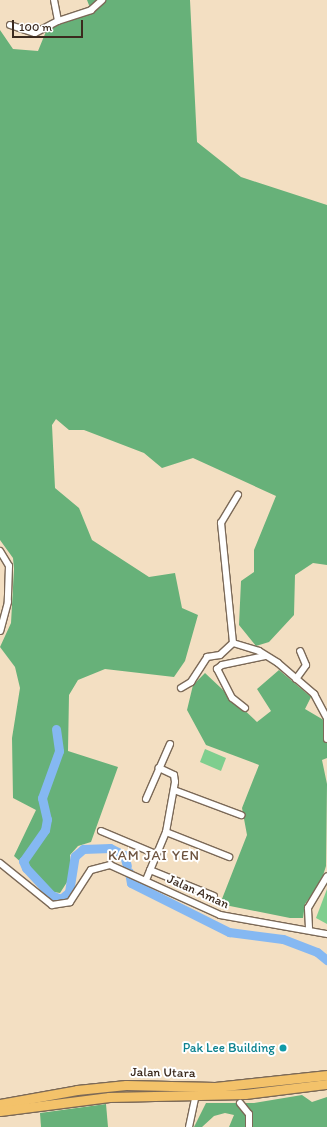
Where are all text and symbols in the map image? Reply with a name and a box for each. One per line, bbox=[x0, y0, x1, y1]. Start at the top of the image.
scale bar bbox=[14, 12, 85, 38]
text: 100 m bbox=[19, 20, 52, 34]
district label: KAM JAI YEN bbox=[109, 848, 199, 864]
street label: Jalan Aman bbox=[165, 872, 231, 912]
place label: Pak Lee Building bbox=[183, 1040, 275, 1056]
marker: Pak Lee Building bbox=[278, 1043, 288, 1053]
street label: Jalan Utara bbox=[131, 1065, 195, 1081]

